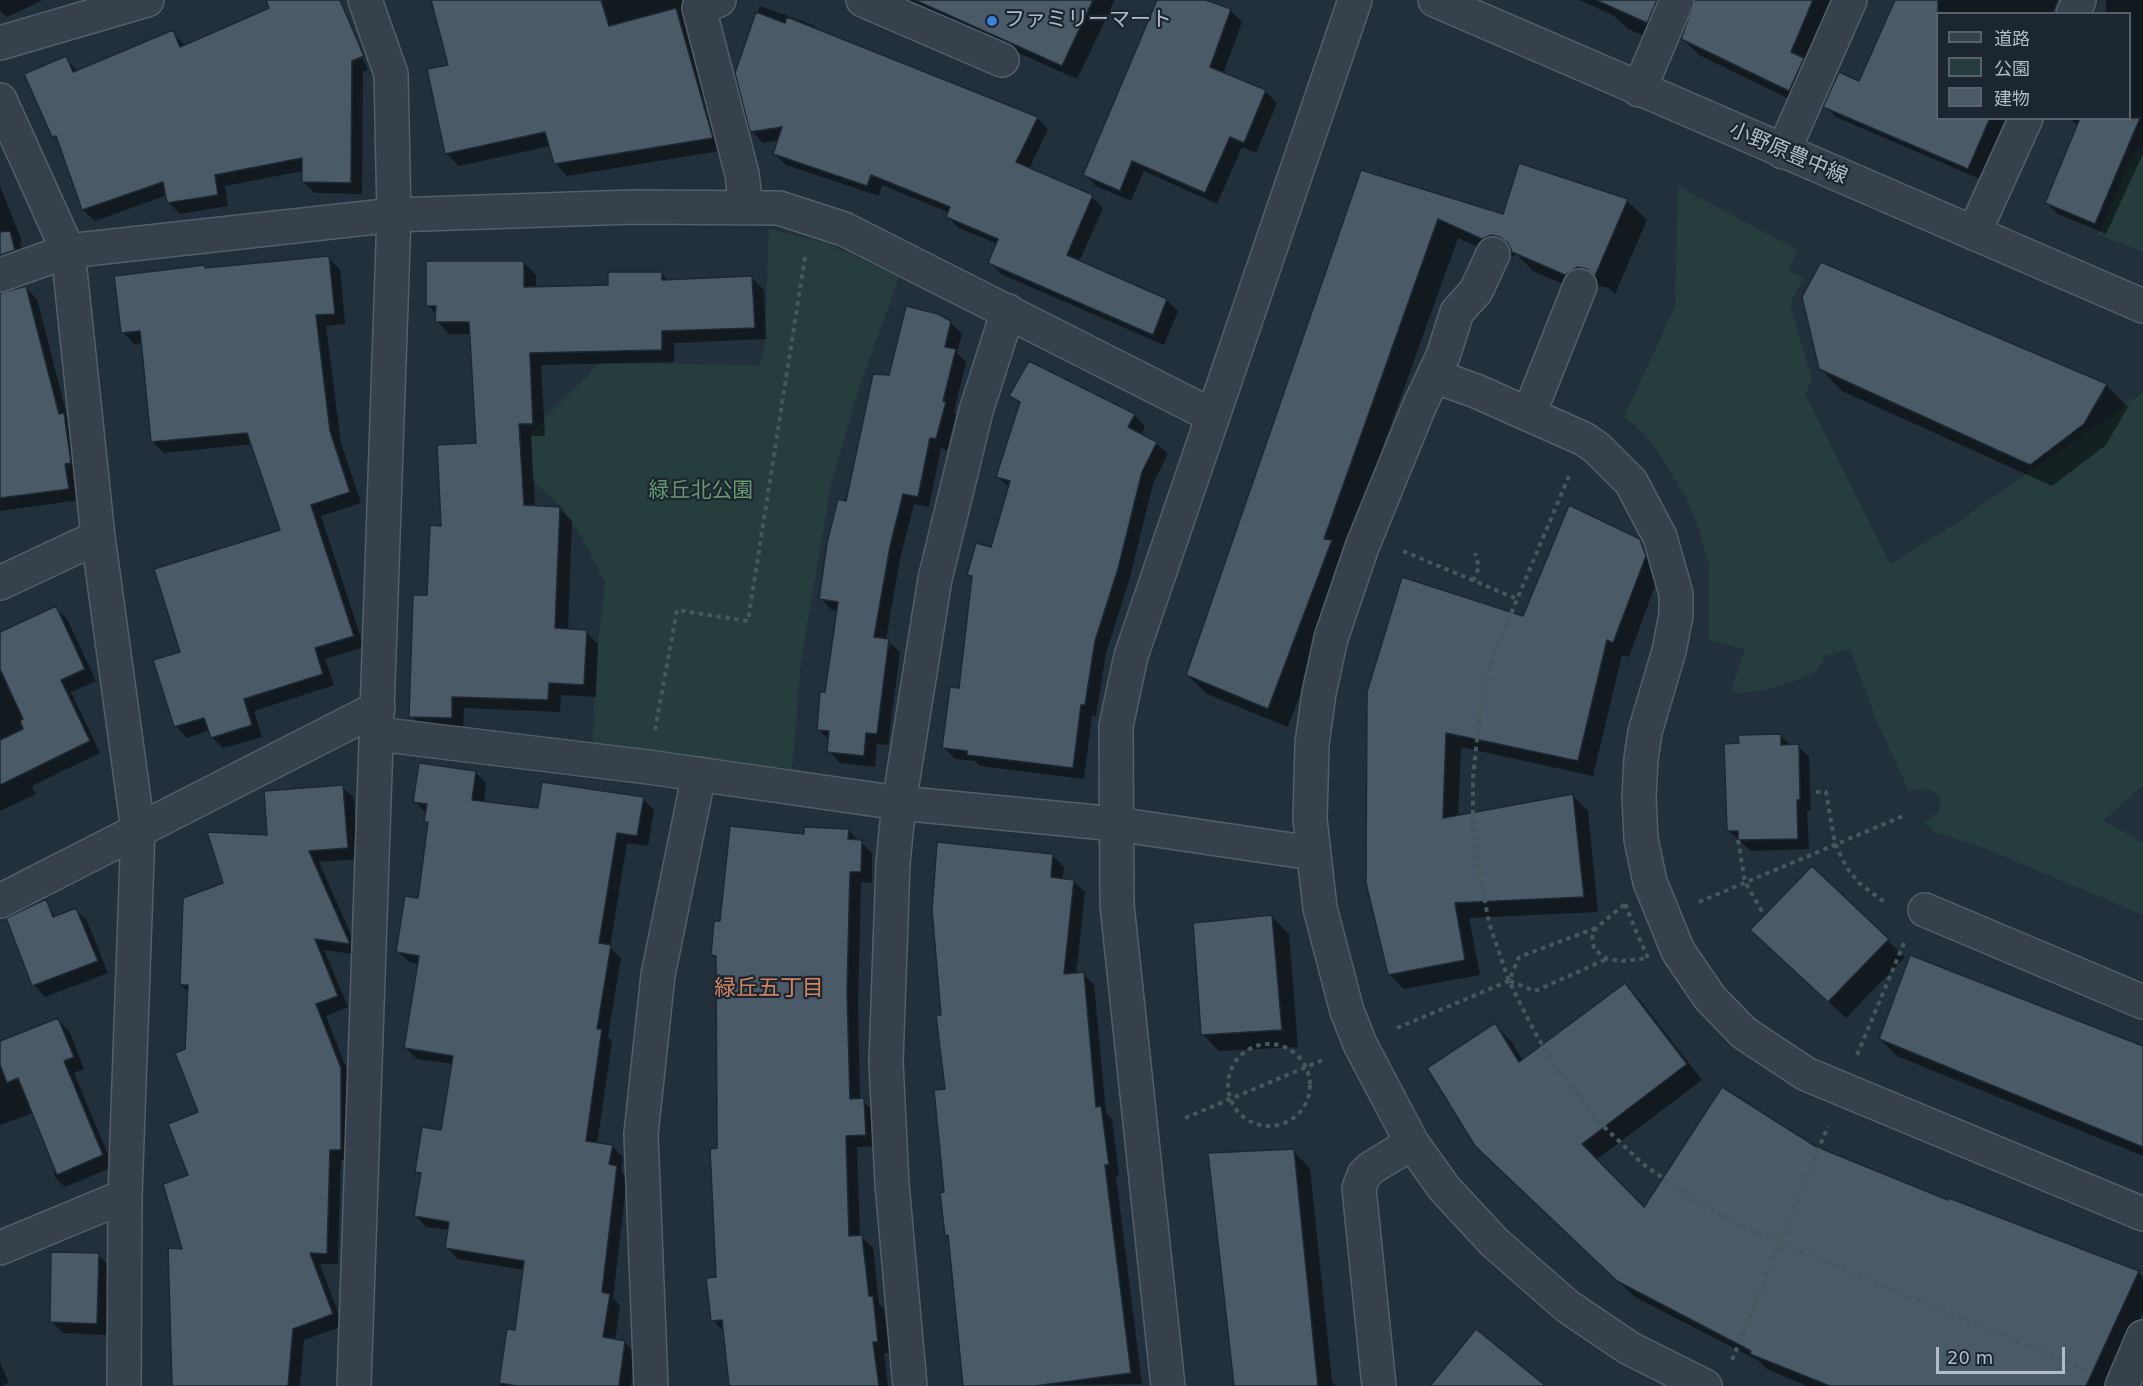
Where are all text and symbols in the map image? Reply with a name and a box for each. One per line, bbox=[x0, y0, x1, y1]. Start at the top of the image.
place label: ファミリーマート bbox=[1004, 8, 1172, 34]
legend bbox=[1936, 12, 2131, 120]
marker: ファミリーマート bbox=[985, 14, 999, 28]
text: 道路 bbox=[1994, 28, 2030, 49]
text: 公園 bbox=[1994, 58, 2030, 79]
text: 建物 bbox=[1994, 88, 2030, 109]
street label: 小野原豊中線 bbox=[1725, 118, 1851, 190]
park label: 緑丘北公園 bbox=[649, 479, 753, 505]
district label: 緑丘五丁目 bbox=[714, 976, 824, 1002]
scale bar bbox=[1939, 1335, 2068, 1373]
text: 20 m bbox=[1947, 1347, 1993, 1368]

